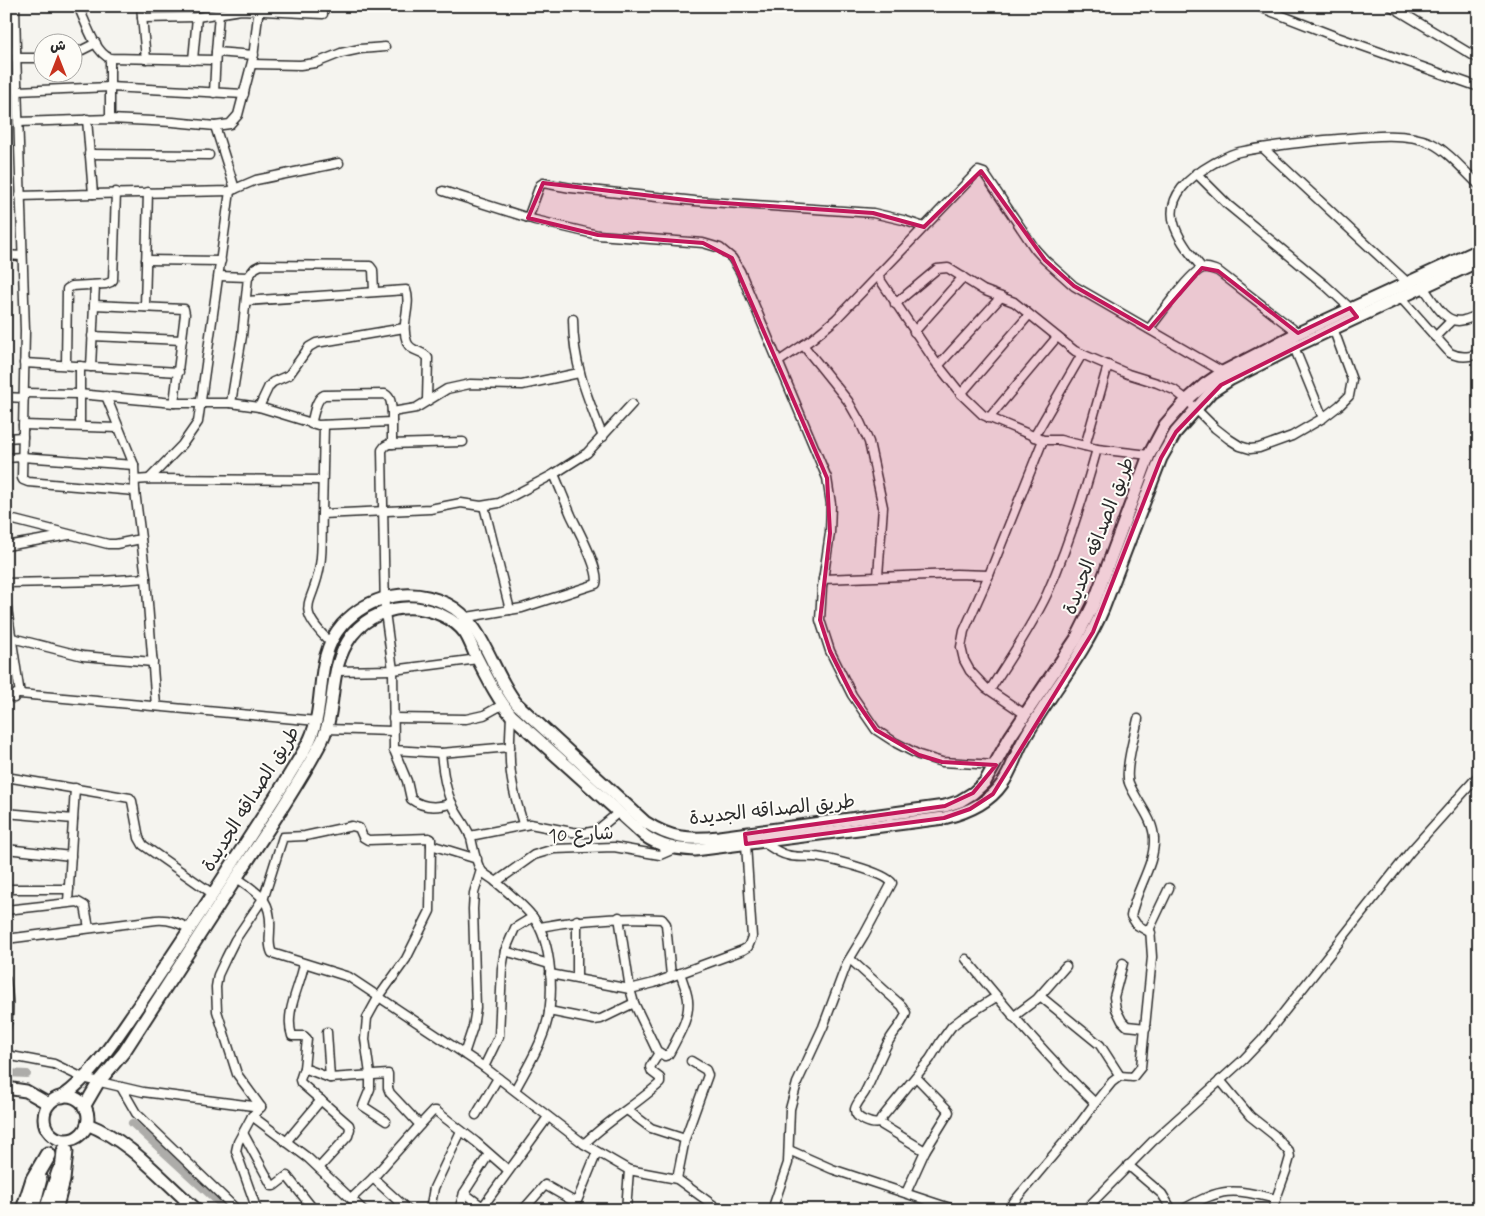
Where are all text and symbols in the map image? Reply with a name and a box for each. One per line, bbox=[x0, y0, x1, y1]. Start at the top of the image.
north arrow bbox=[32, 32, 82, 82]
text: ش bbox=[50, 37, 66, 55]
street label: طريق الصداقه الجديدة bbox=[1057, 454, 1141, 618]
street label: طريق الصداقه الجديدة bbox=[196, 722, 306, 876]
street label: طريق الصداقه الجديدة bbox=[688, 789, 856, 831]
street label: شارع 10 bbox=[548, 821, 614, 849]

